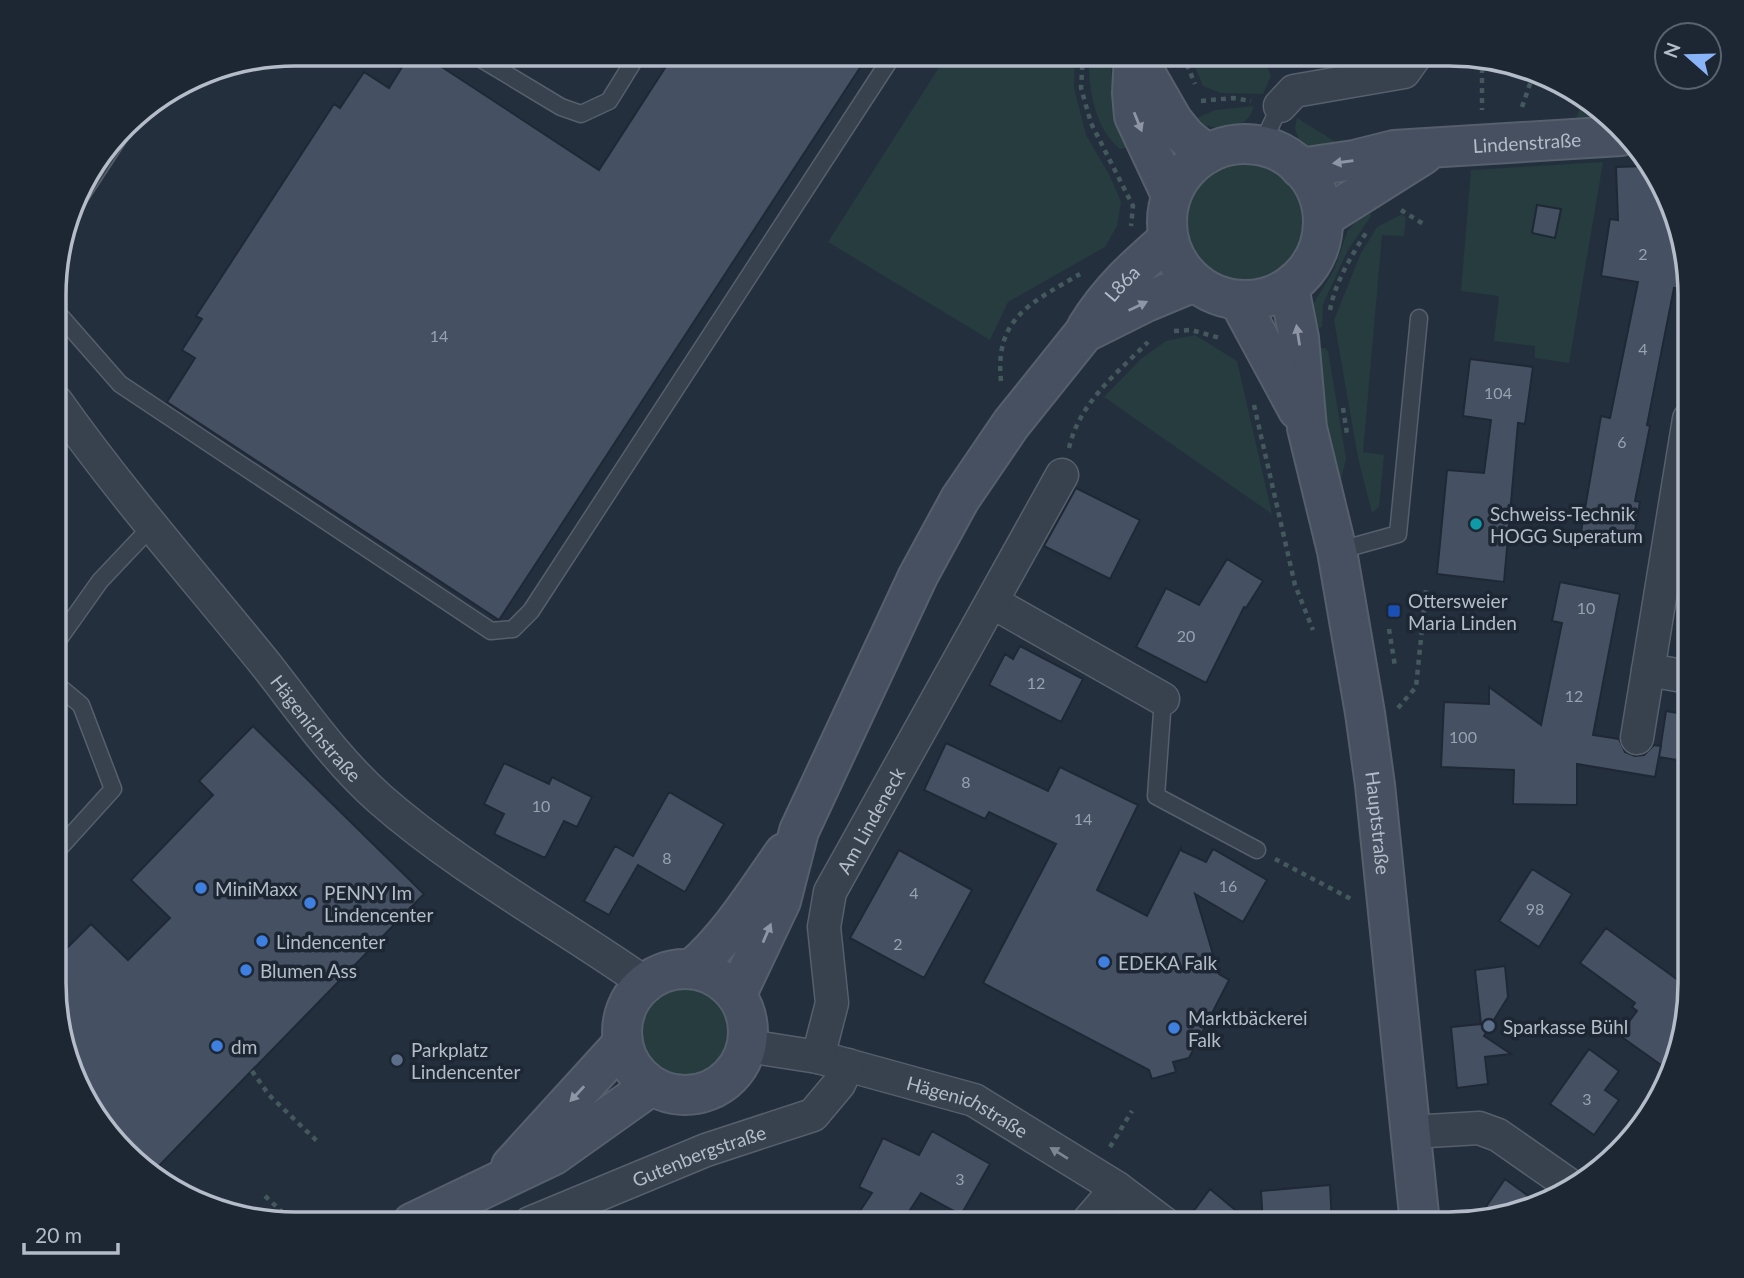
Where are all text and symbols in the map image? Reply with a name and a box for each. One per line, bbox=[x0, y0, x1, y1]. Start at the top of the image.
north arrow bbox=[1653, 21, 1723, 91]
text: N bbox=[1658, 39, 1685, 61]
one-way arrow bbox=[1133, 111, 1144, 132]
street label: Lindenstraße bbox=[1472, 127, 1582, 157]
one-way arrow bbox=[1332, 157, 1354, 168]
house number: 2 bbox=[1638, 244, 1648, 263]
street label: L86a bbox=[1099, 260, 1144, 306]
one-way arrow bbox=[1128, 300, 1148, 312]
one-way arrow bbox=[1292, 324, 1303, 346]
house number: 14 bbox=[430, 326, 448, 345]
house number: 4 bbox=[1638, 339, 1648, 358]
house number: 104 bbox=[1484, 383, 1512, 402]
house number: 6 bbox=[1617, 432, 1627, 451]
place label: Schweiss-Technik HOGG Superatum bbox=[1490, 502, 1643, 547]
marker: Schweiss-Technik HOGG Superatum bbox=[1468, 516, 1484, 532]
place label: Ottersweier Maria Linden bbox=[1408, 589, 1517, 634]
house number: 10 bbox=[1577, 598, 1595, 617]
marker: Ottersweier Maria Linden bbox=[1386, 603, 1402, 619]
house number: 20 bbox=[1177, 626, 1195, 645]
street label: Hägenichstraße bbox=[266, 670, 366, 786]
house number: 12 bbox=[1027, 673, 1045, 692]
house number: 12 bbox=[1565, 686, 1583, 705]
house number: 100 bbox=[1449, 727, 1477, 746]
street label: Am Lindeneck bbox=[831, 762, 909, 877]
street label: Hauptstraße bbox=[1362, 770, 1396, 876]
house number: 8 bbox=[961, 772, 971, 791]
house number: 10 bbox=[532, 796, 550, 815]
house number: 14 bbox=[1074, 809, 1092, 828]
house number: 8 bbox=[662, 848, 672, 867]
house number: 16 bbox=[1219, 876, 1237, 895]
place label: MiniMaxx bbox=[215, 877, 298, 900]
marker: MiniMaxx bbox=[193, 880, 209, 896]
place label: PENNY Im Lindencenter bbox=[324, 881, 433, 926]
house number: 4 bbox=[909, 883, 919, 902]
marker: PENNY Im Lindencenter bbox=[302, 895, 318, 911]
house number: 98 bbox=[1526, 899, 1544, 918]
one-way arrow bbox=[761, 923, 773, 943]
place label: Lindencenter bbox=[276, 930, 385, 953]
marker: Lindencenter bbox=[254, 933, 270, 949]
house number: 2 bbox=[893, 934, 903, 953]
place label: EDEKA Falk bbox=[1118, 951, 1217, 974]
marker: EDEKA Falk bbox=[1096, 954, 1112, 970]
place label: Blumen Ass bbox=[260, 959, 357, 982]
marker: Blumen Ass bbox=[238, 962, 254, 978]
place label: Marktbäckerei Falk bbox=[1188, 1006, 1308, 1051]
place label: Sparkasse Bühl bbox=[1503, 1015, 1628, 1038]
marker: Sparkasse Bühl bbox=[1481, 1018, 1497, 1034]
marker: Marktbäckerei Falk bbox=[1166, 1020, 1182, 1036]
place label: dm bbox=[231, 1035, 257, 1058]
marker: dm bbox=[209, 1038, 225, 1054]
place label: Parkplatz Lindencenter bbox=[411, 1038, 520, 1083]
marker: Parkplatz Lindencenter bbox=[389, 1052, 405, 1068]
street label: Hägenichstraße bbox=[904, 1071, 1033, 1142]
one-way arrow bbox=[569, 1085, 585, 1103]
house number: 3 bbox=[1582, 1089, 1592, 1108]
street label: Gutenbergstraße bbox=[628, 1120, 769, 1191]
one-way arrow bbox=[1049, 1146, 1068, 1159]
house number: 3 bbox=[955, 1169, 965, 1188]
scale bar bbox=[24, 1212, 119, 1256]
text: 20 m bbox=[35, 1222, 82, 1247]

